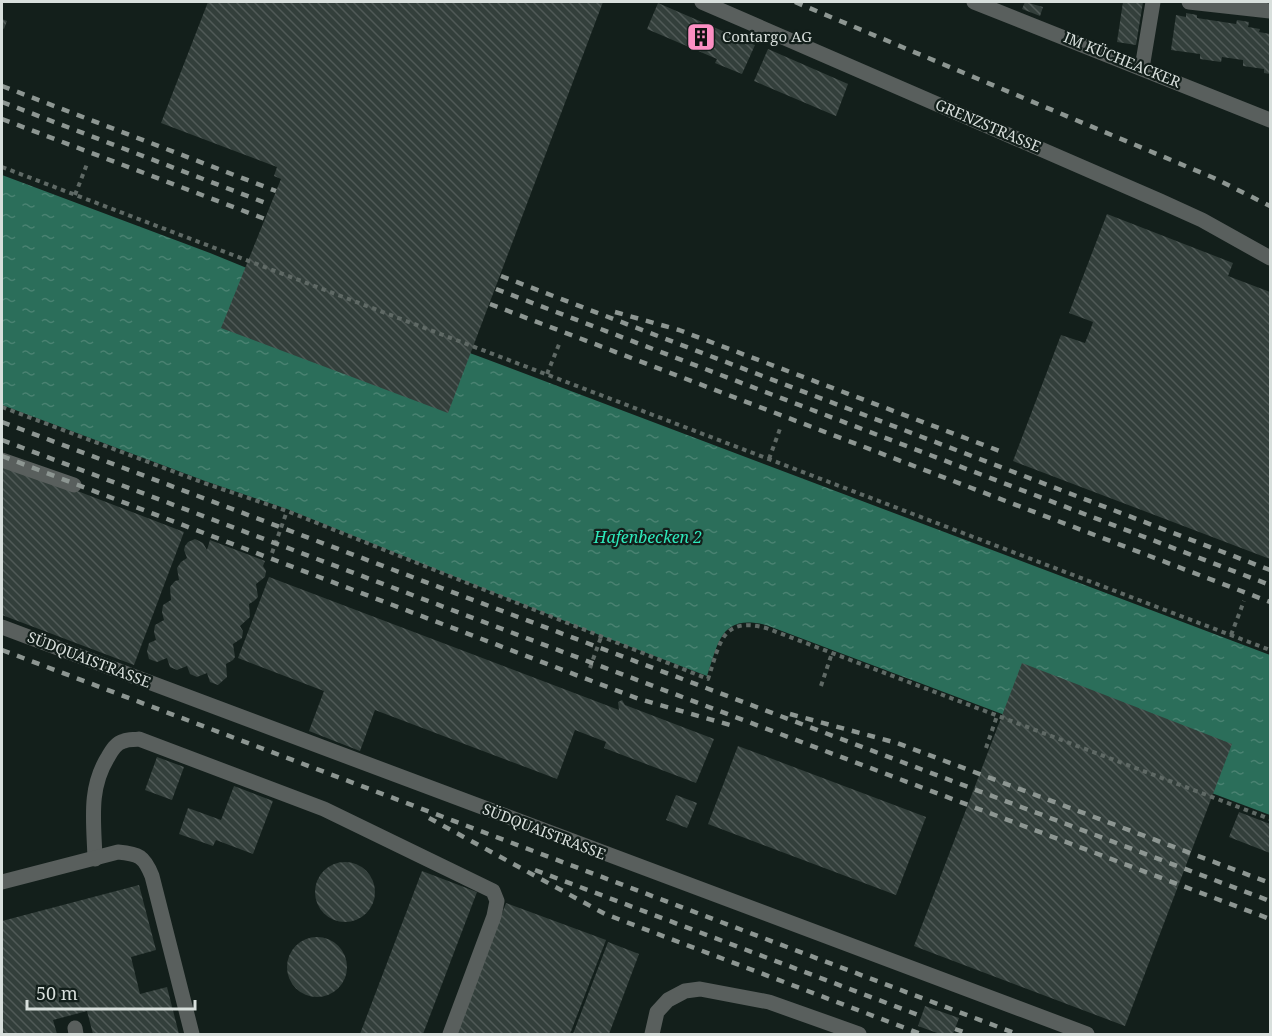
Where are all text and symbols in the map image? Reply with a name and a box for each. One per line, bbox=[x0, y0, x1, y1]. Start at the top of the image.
building icon: Contargo AG bbox=[685, 21, 717, 53]
place label: Contargo AG bbox=[722, 26, 812, 46]
street label: IM KÜCHEACKER bbox=[1061, 27, 1184, 92]
street label: GRENZSTRASSE bbox=[932, 94, 1044, 156]
water label: Hafenbecken 2 bbox=[593, 526, 702, 548]
street label: SÜDQUAISTRASSE bbox=[25, 626, 154, 692]
street label: SÜDQUAISTRASSE bbox=[480, 798, 609, 864]
scale bar bbox=[27, 973, 195, 1011]
text: 50 m bbox=[36, 981, 78, 1005]

